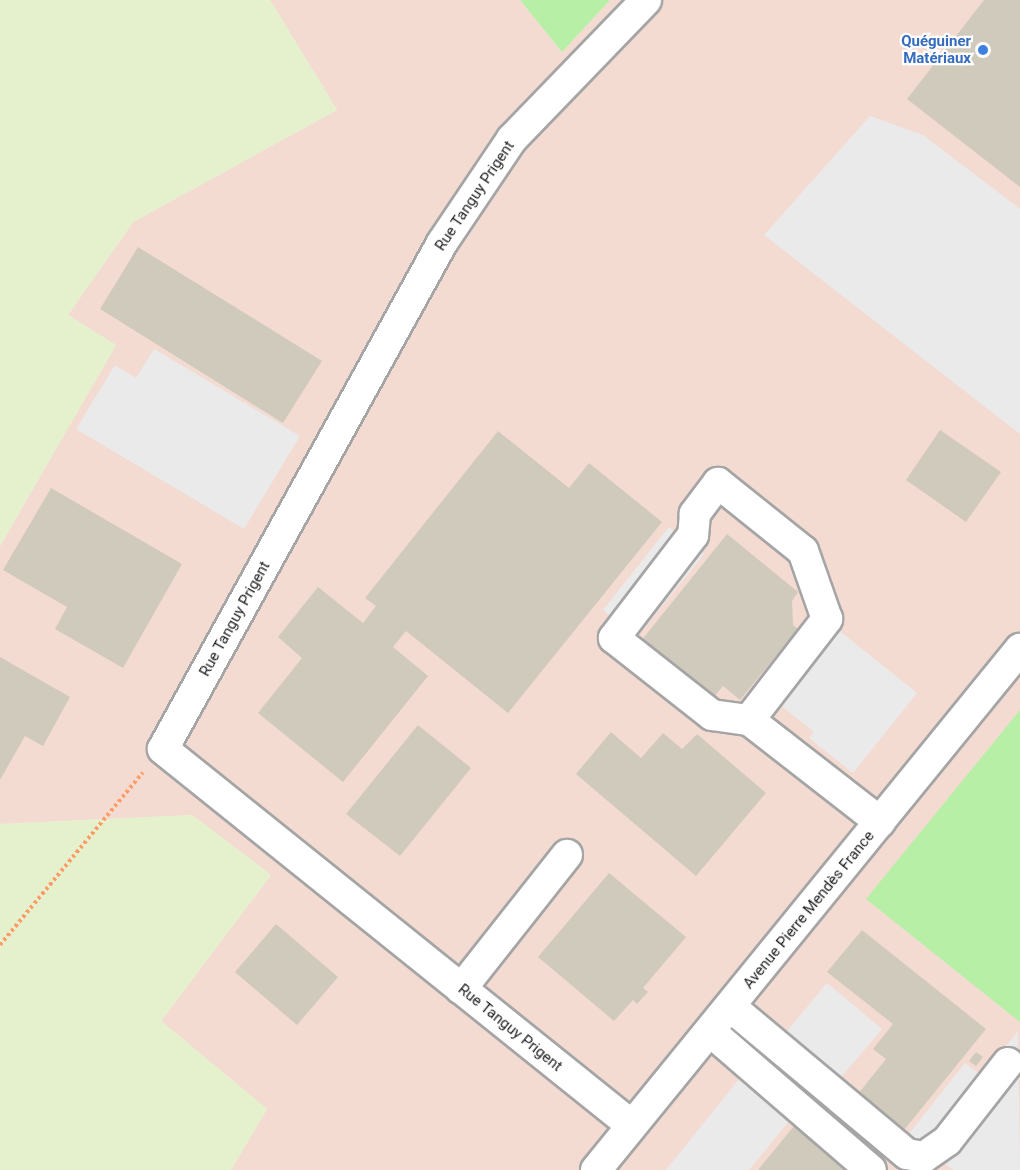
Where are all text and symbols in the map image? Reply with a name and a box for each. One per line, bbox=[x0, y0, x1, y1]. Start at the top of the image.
place label: Quéguiner Matériaux bbox=[901, 32, 971, 67]
marker: Quéguiner Matériaux bbox=[976, 43, 990, 57]
street label: Rue Tanguy Prigent bbox=[431, 137, 519, 255]
street label: Rue Tanguy Prigent bbox=[196, 558, 274, 680]
street label: Avenue Pierre Mendès France bbox=[740, 827, 878, 993]
street label: Rue Tanguy Prigent bbox=[454, 980, 566, 1076]

